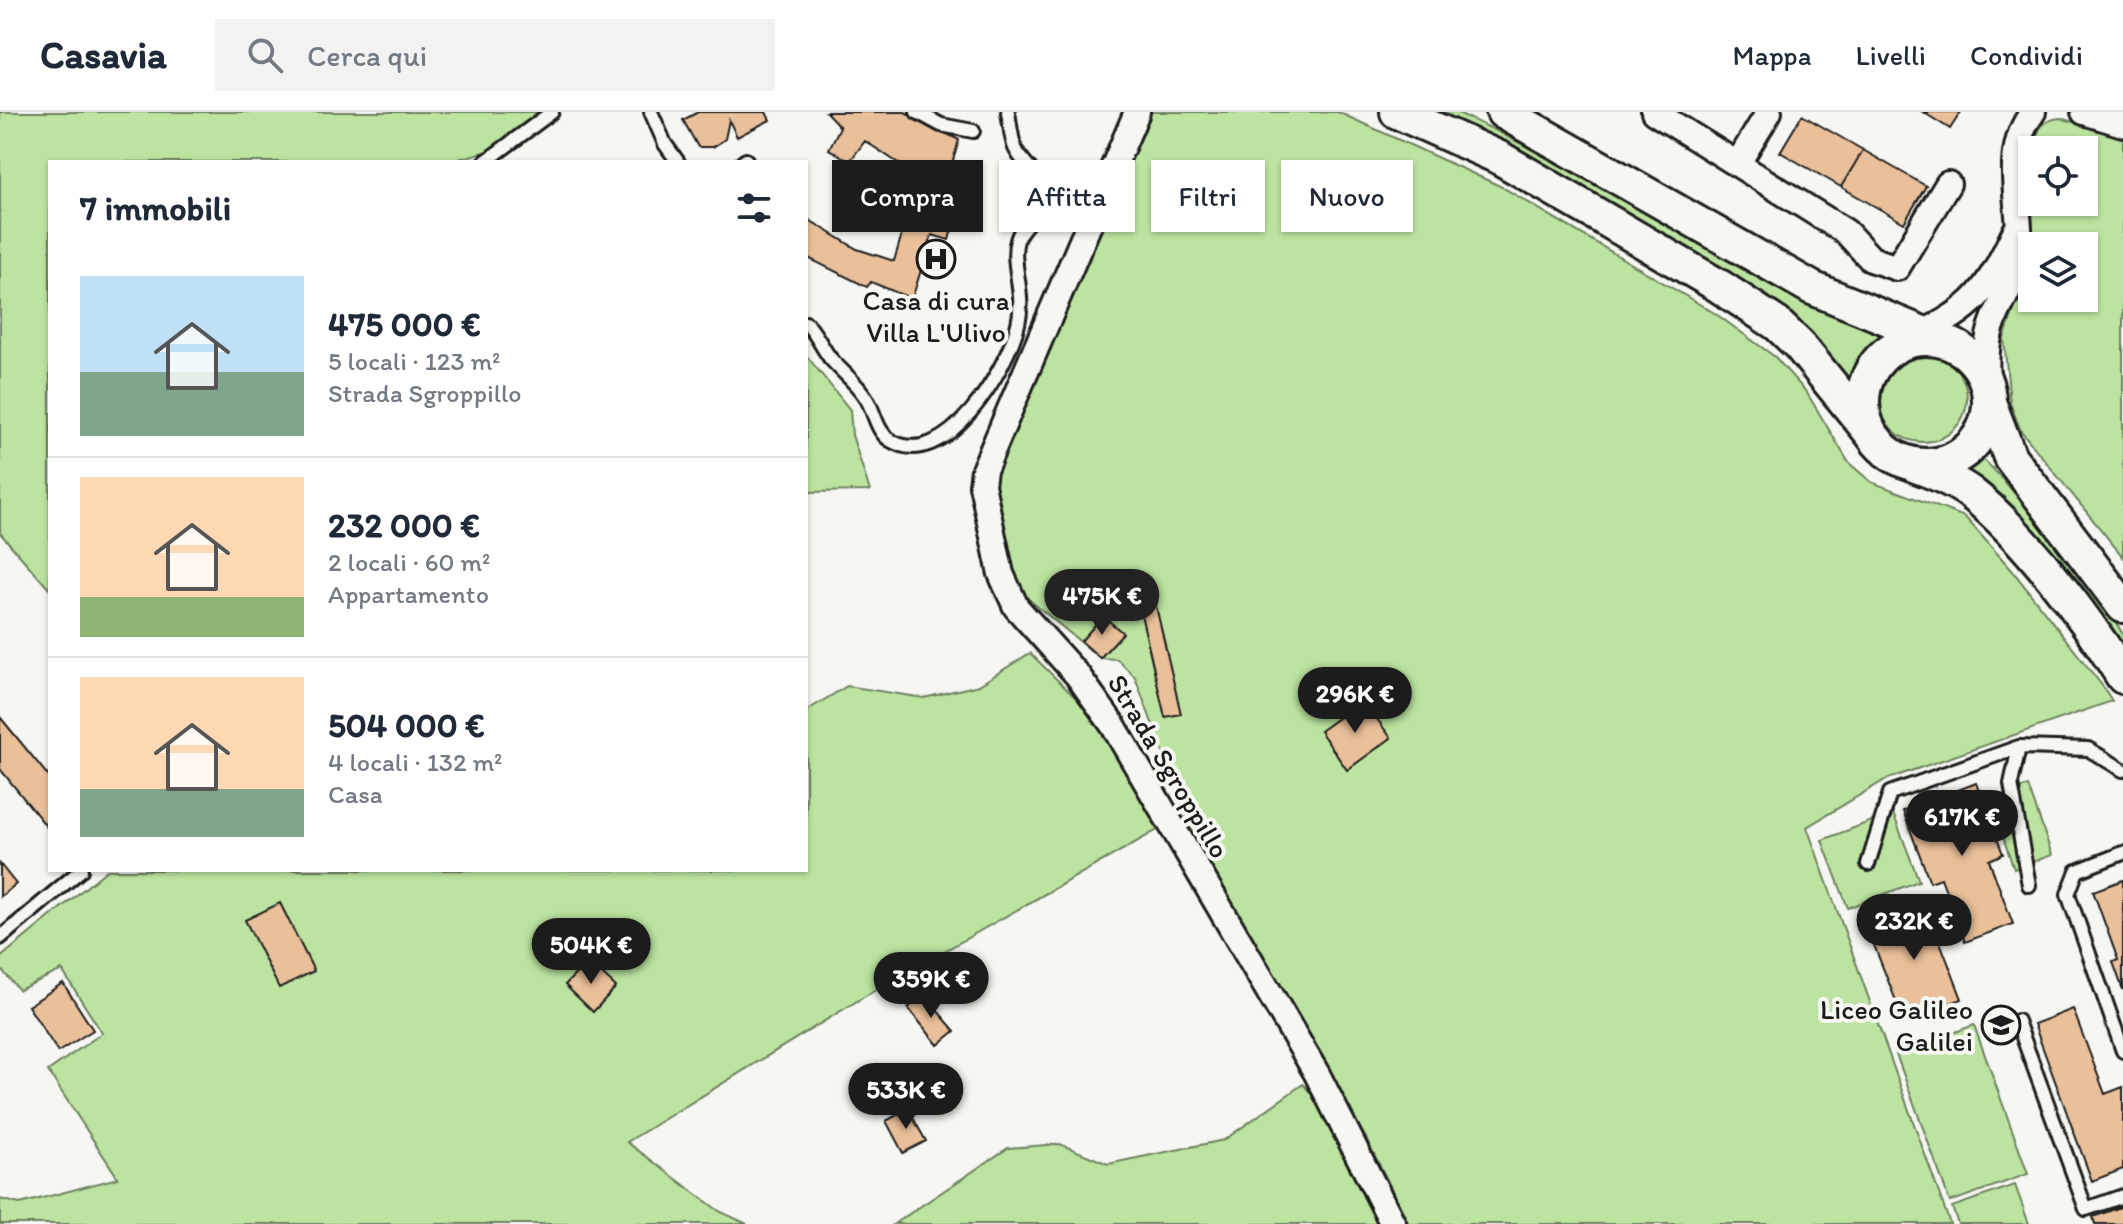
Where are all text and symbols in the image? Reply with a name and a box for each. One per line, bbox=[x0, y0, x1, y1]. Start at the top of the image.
search box bbox=[215, 19, 775, 91]
text: Casavia bbox=[40, 32, 167, 78]
icon: search bbox=[243, 33, 287, 77]
text: Cerca qui bbox=[307, 37, 427, 74]
text: Mappa bbox=[1732, 38, 1811, 72]
text: Livelli bbox=[1855, 38, 1926, 72]
text: Condividi bbox=[1970, 38, 2083, 72]
map controls bbox=[2018, 136, 2098, 312]
button: locate bbox=[2018, 136, 2098, 216]
chip: Compra bbox=[832, 160, 983, 232]
chip: Affitta bbox=[999, 160, 1135, 232]
chip: Filtri bbox=[1151, 160, 1265, 232]
chip: Nuovo bbox=[1281, 160, 1413, 232]
icon: filters bbox=[732, 186, 776, 230]
text: 7 immobili bbox=[80, 188, 231, 229]
button: layers bbox=[2018, 232, 2098, 312]
hospital icon: Casa di cura Villa L'Ulivo bbox=[915, 238, 957, 280]
place label: Casa di cura Villa L'Ulivo bbox=[862, 283, 1010, 349]
text: 475 000 € bbox=[328, 304, 481, 345]
icon: home bbox=[144, 308, 240, 404]
text: 5 locali · 123 m² bbox=[328, 345, 500, 377]
text: Strada Sgroppillo bbox=[328, 377, 522, 409]
text: 232 000 € bbox=[328, 505, 480, 546]
icon: home bbox=[144, 509, 240, 605]
text: 2 locali · 60 m² bbox=[328, 546, 490, 578]
pin: 475K € bbox=[1037, 569, 1167, 637]
text: Appartamento bbox=[328, 578, 489, 610]
text: 475K € bbox=[1062, 579, 1142, 611]
pin: 296K € bbox=[1290, 667, 1420, 735]
street label: Strada Sgroppillo bbox=[1101, 668, 1237, 864]
text: 296K € bbox=[1316, 677, 1394, 709]
text: 504 000 € bbox=[328, 705, 485, 746]
icon: home bbox=[144, 709, 240, 805]
text: 4 locali · 132 m² bbox=[328, 746, 502, 778]
text: Casa bbox=[328, 778, 383, 810]
pin: 617K € bbox=[1897, 790, 2027, 858]
text: 617K € bbox=[1924, 800, 2000, 832]
pin: 232K € bbox=[1849, 894, 1979, 962]
text: 232K € bbox=[1875, 904, 1953, 936]
pin: 504K € bbox=[526, 918, 656, 986]
text: 504K € bbox=[550, 928, 632, 960]
pin: 359K € bbox=[866, 952, 996, 1020]
text: 359K € bbox=[892, 962, 970, 994]
place label: Liceo Galileo Galilei bbox=[1820, 992, 1973, 1058]
school or university icon: Liceo Galileo Galilei bbox=[1980, 1004, 2022, 1046]
pin: 533K € bbox=[841, 1063, 971, 1131]
text: 533K € bbox=[866, 1073, 946, 1105]

